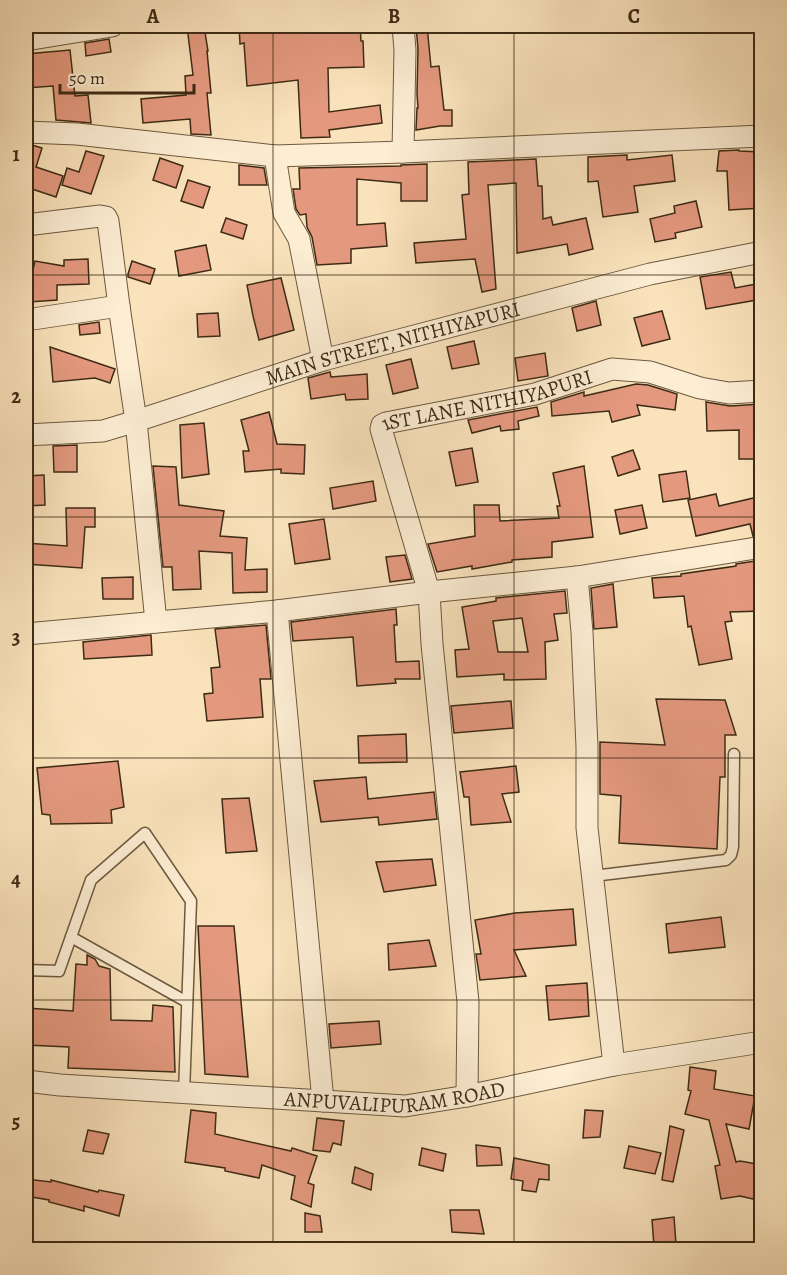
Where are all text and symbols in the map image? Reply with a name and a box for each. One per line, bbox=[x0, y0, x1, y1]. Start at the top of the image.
text: A bbox=[146, 3, 160, 30]
text: B bbox=[388, 3, 400, 30]
text: C bbox=[628, 3, 640, 30]
scale bar bbox=[60, 57, 194, 95]
text: 50 m bbox=[69, 66, 105, 90]
text: 1 bbox=[12, 141, 20, 168]
street label: MAIN STREET, NITHIYAPURI bbox=[262, 295, 523, 392]
street label: 1ST LANE NITHIYAPURI bbox=[376, 362, 596, 437]
text: 2 bbox=[11, 383, 21, 410]
text: 3 bbox=[12, 624, 20, 651]
text: 4 bbox=[11, 866, 21, 893]
street label: ANPUVALIPURAM ROAD bbox=[282, 1074, 508, 1120]
text: 5 bbox=[12, 1108, 20, 1135]

